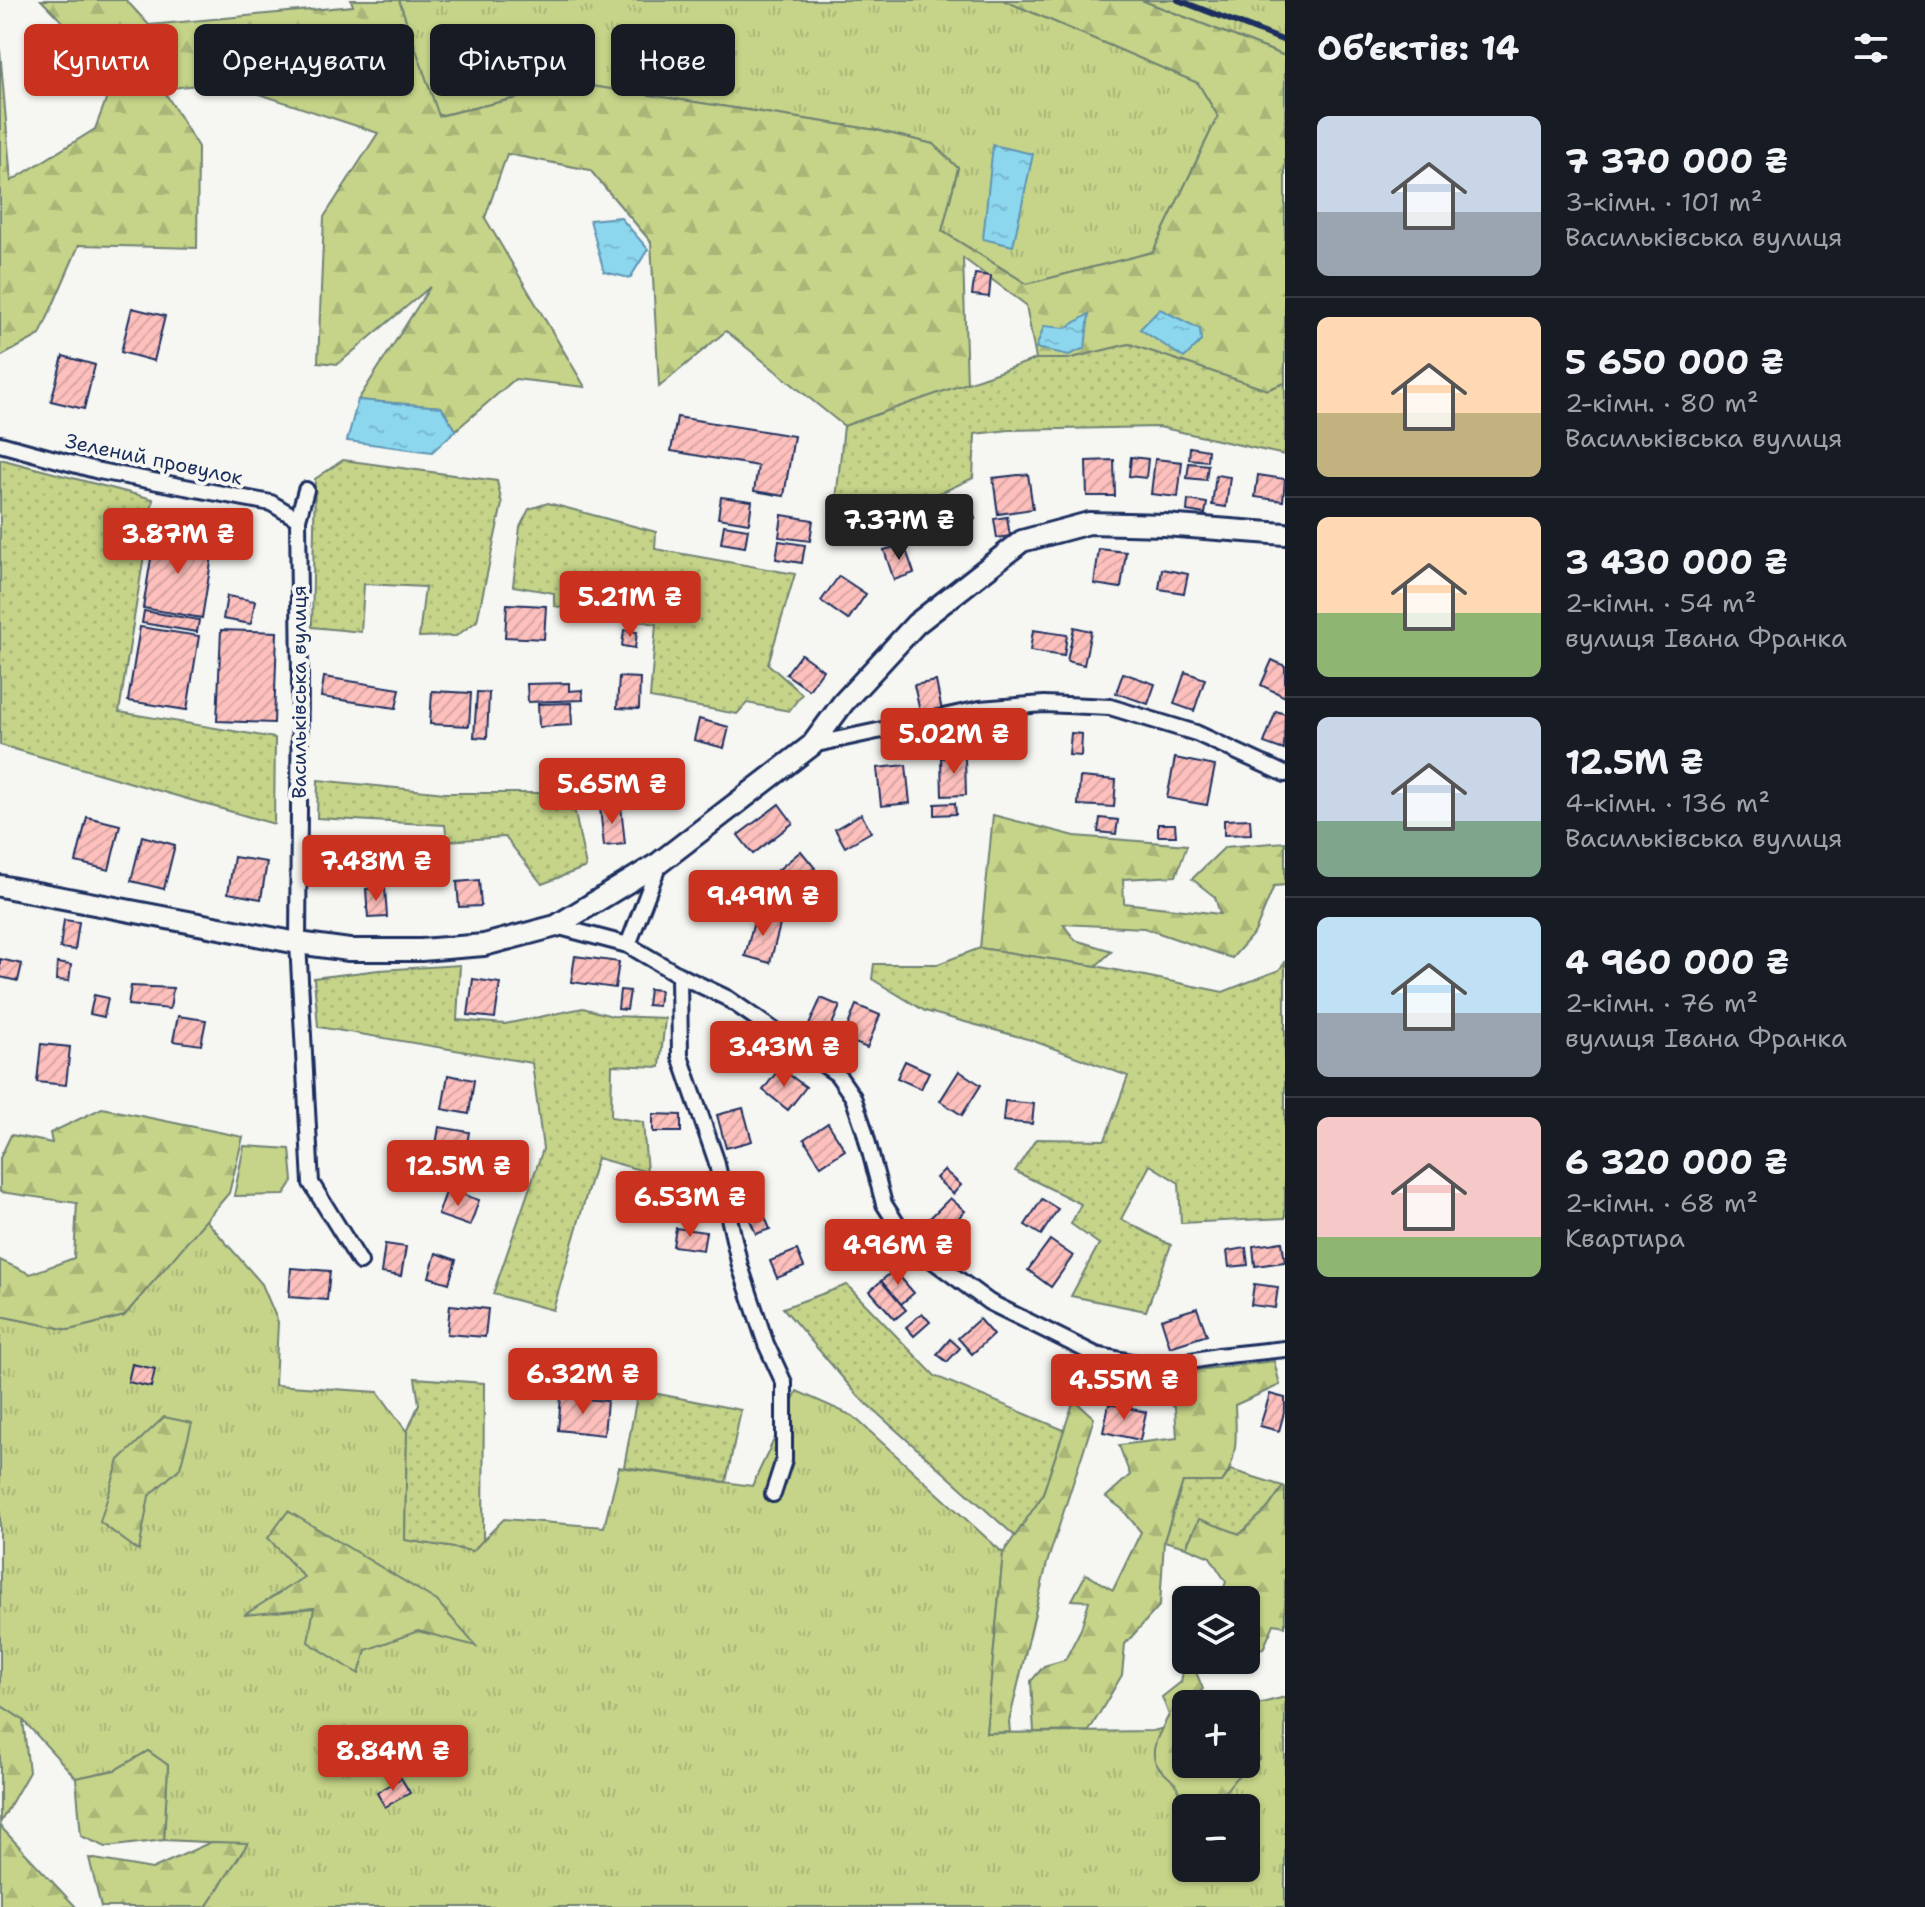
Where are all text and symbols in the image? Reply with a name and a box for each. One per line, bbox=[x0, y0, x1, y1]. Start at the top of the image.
chip: Купити bbox=[24, 24, 178, 96]
chip: Орендувати bbox=[194, 24, 414, 96]
chip: Фільтри bbox=[430, 24, 595, 96]
chip: Нове bbox=[611, 24, 735, 96]
text: Об’єктів: 14 bbox=[1317, 25, 1519, 71]
icon: filters bbox=[1849, 26, 1893, 70]
text: 7 370 000 ₴ bbox=[1565, 138, 1788, 184]
icon: home bbox=[1381, 148, 1477, 244]
text: 3-кімн. · 101 m² bbox=[1565, 184, 1763, 219]
text: Васильківська вулиця bbox=[1565, 219, 1843, 254]
text: 5 650 000 ₴ bbox=[1565, 339, 1784, 385]
icon: home bbox=[1381, 349, 1477, 445]
text: 2-кімн. · 80 m² bbox=[1565, 385, 1759, 420]
text: Васильківська вулиця bbox=[1565, 420, 1843, 455]
street label: Зелений провулок bbox=[63, 428, 245, 491]
pin: 7.37M ₴ bbox=[825, 494, 973, 562]
text: 7.37M ₴ bbox=[843, 502, 955, 537]
pin: 3.87M ₴ bbox=[104, 508, 252, 576]
text: 3.87M ₴ bbox=[121, 516, 235, 551]
text: 3 430 000 ₴ bbox=[1565, 539, 1788, 585]
icon: home bbox=[1381, 549, 1477, 645]
pin: 5.21M ₴ bbox=[556, 571, 704, 639]
text: 5.21M ₴ bbox=[578, 579, 682, 614]
street label: Васильківська вулиця bbox=[286, 585, 312, 799]
text: 2-кімн. · 54 m² bbox=[1565, 585, 1756, 620]
text: вулиця Івана Франка bbox=[1565, 620, 1847, 655]
pin: 5.02M ₴ bbox=[880, 708, 1028, 776]
text: 5.02M ₴ bbox=[899, 716, 1009, 751]
text: 12.5M ₴ bbox=[1565, 739, 1704, 785]
icon: home bbox=[1381, 749, 1477, 845]
pin: 5.65M ₴ bbox=[538, 758, 686, 826]
text: 5.65M ₴ bbox=[557, 766, 667, 801]
text: 4-кімн. · 136 m² bbox=[1565, 785, 1770, 820]
text: Васильківська вулиця bbox=[1565, 820, 1843, 855]
pin: 7.48M ₴ bbox=[302, 835, 450, 903]
text: 7.48M ₴ bbox=[320, 843, 432, 878]
pin: 9.49M ₴ bbox=[689, 870, 837, 938]
text: 9.49M ₴ bbox=[707, 878, 819, 913]
text: 4 960 000 ₴ bbox=[1565, 939, 1789, 985]
icon: home bbox=[1381, 949, 1477, 1045]
text: 2-кімн. · 76 m² bbox=[1565, 985, 1758, 1020]
text: вулиця Івана Франка bbox=[1565, 1020, 1847, 1055]
pin: 3.43M ₴ bbox=[710, 1021, 858, 1089]
text: 3.43M ₴ bbox=[728, 1029, 840, 1064]
text: 6 320 000 ₴ bbox=[1565, 1139, 1788, 1185]
pin: 12.5M ₴ bbox=[384, 1140, 532, 1208]
text: 12.5M ₴ bbox=[405, 1148, 511, 1183]
icon: home bbox=[1381, 1149, 1477, 1245]
pin: 6.53M ₴ bbox=[616, 1171, 764, 1239]
text: 6.53M ₴ bbox=[634, 1179, 746, 1214]
text: 2-кімн. · 68 m² bbox=[1565, 1185, 1758, 1220]
pin: 4.96M ₴ bbox=[824, 1219, 972, 1287]
text: Квартира bbox=[1565, 1220, 1685, 1255]
text: 4.96M ₴ bbox=[843, 1227, 953, 1262]
pin: 6.32M ₴ bbox=[509, 1348, 657, 1416]
pin: 4.55M ₴ bbox=[1050, 1354, 1198, 1422]
text: 6.32M ₴ bbox=[526, 1356, 640, 1391]
text: 4.55M ₴ bbox=[1069, 1362, 1179, 1397]
map controls bbox=[1172, 1586, 1260, 1882]
button: layers bbox=[1172, 1586, 1260, 1674]
button: + bbox=[1172, 1690, 1260, 1778]
pin: 8.84M ₴ bbox=[319, 1725, 467, 1793]
text: 8.84M ₴ bbox=[336, 1733, 450, 1768]
button: − bbox=[1172, 1794, 1260, 1882]

